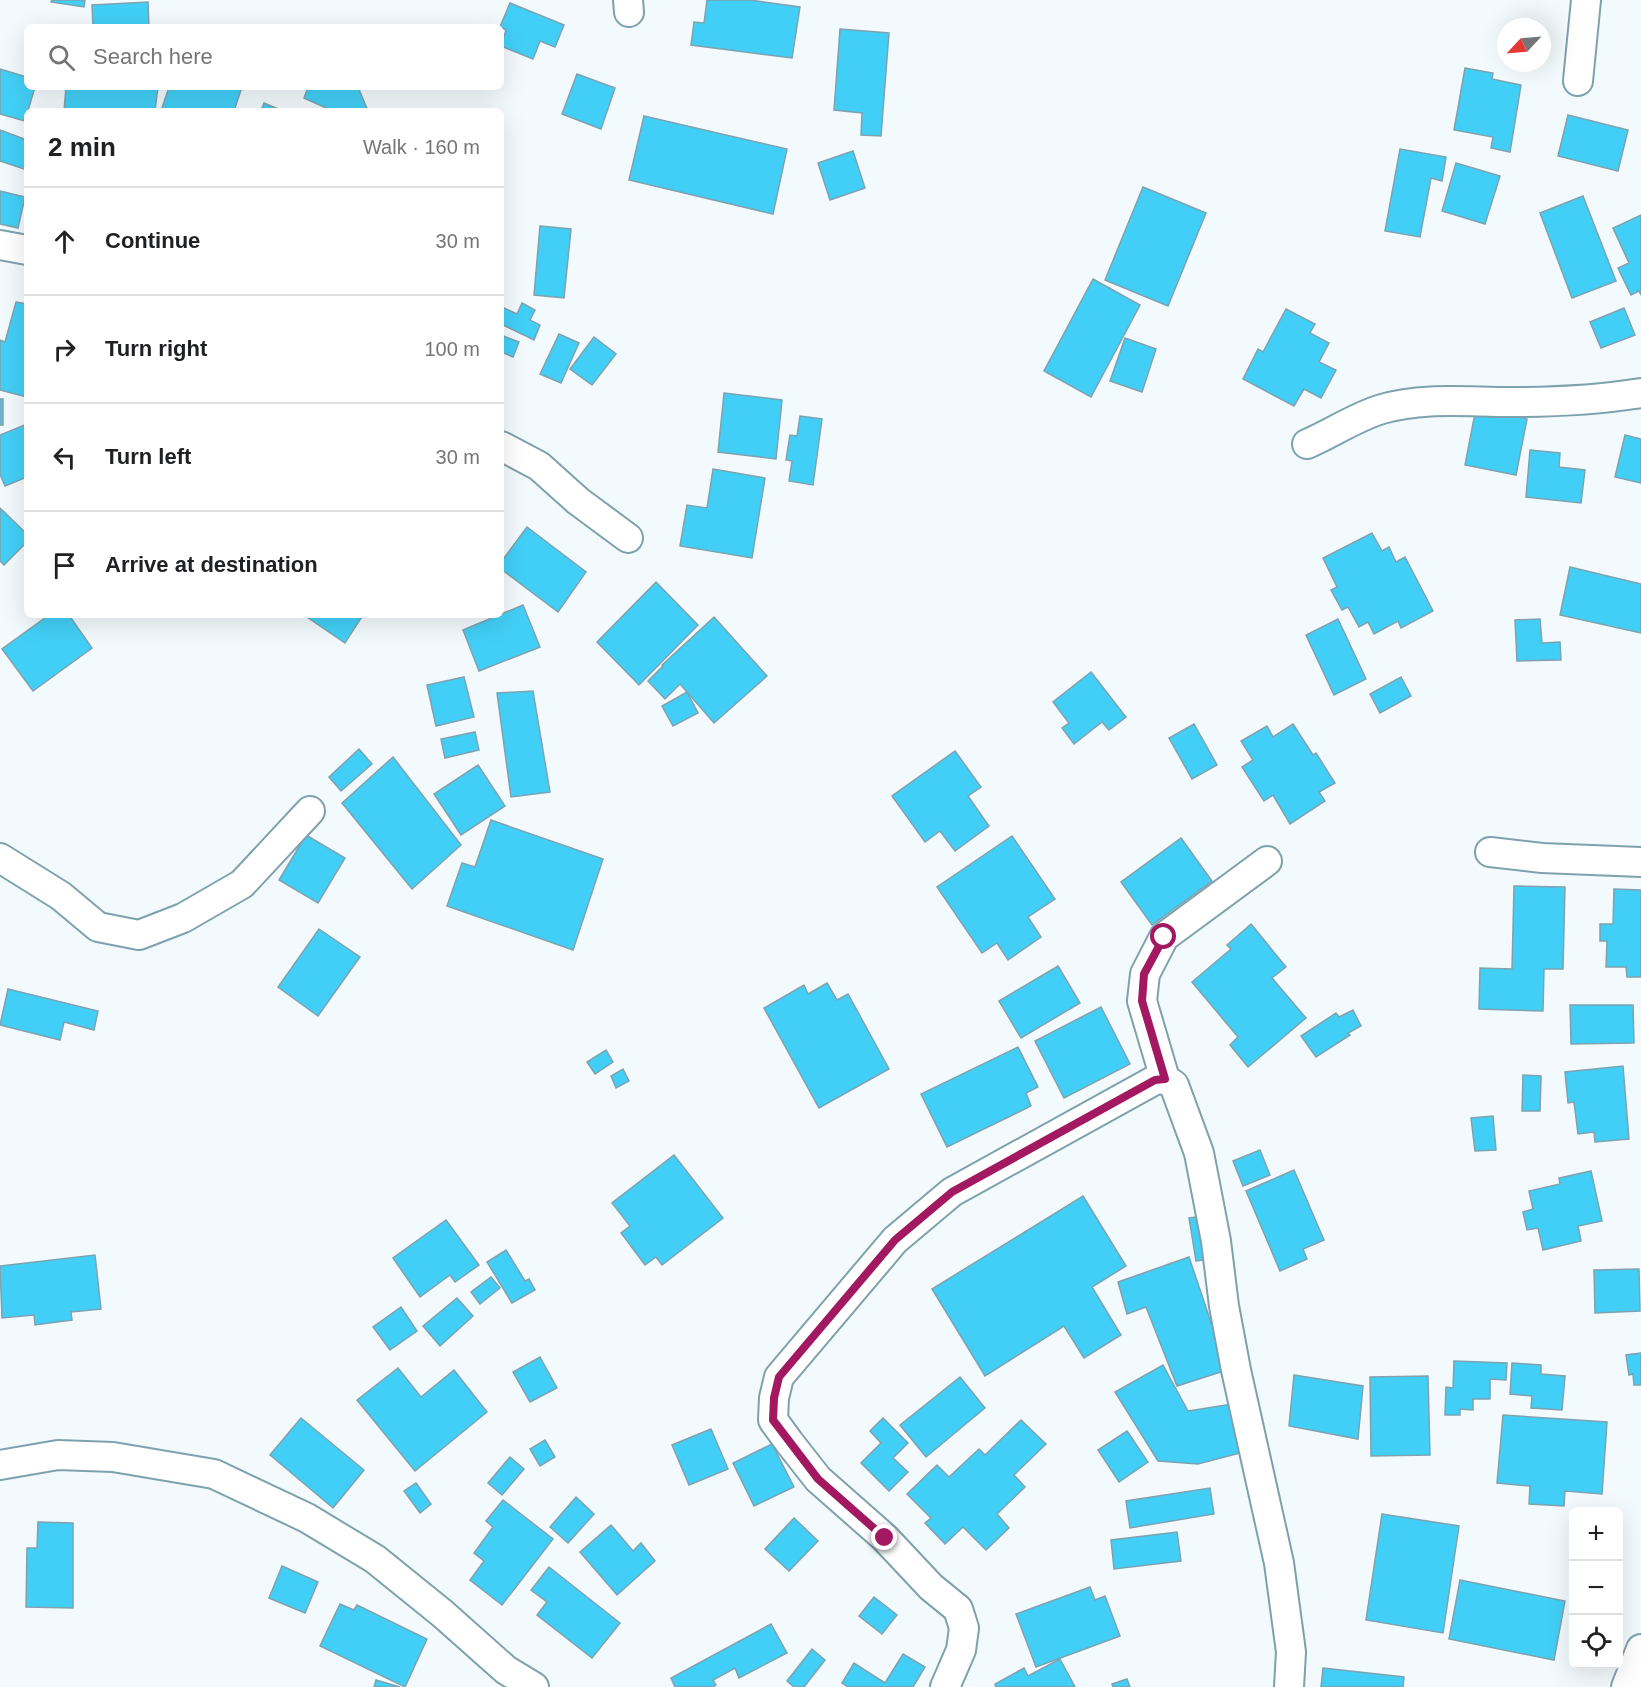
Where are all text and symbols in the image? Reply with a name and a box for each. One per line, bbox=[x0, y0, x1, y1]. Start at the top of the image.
north arrow bbox=[1497, 18, 1551, 72]
search box bbox=[24, 24, 504, 90]
icon: search bbox=[45, 41, 78, 74]
text: Search here bbox=[93, 44, 213, 69]
text: 2 min bbox=[48, 132, 116, 162]
text: Walk · 160 m bbox=[363, 136, 480, 158]
icon: ahead bbox=[48, 225, 81, 258]
text: Continue bbox=[105, 228, 200, 253]
text: 30 m bbox=[436, 230, 480, 252]
icon: right bbox=[48, 333, 81, 366]
text: Turn right bbox=[105, 336, 207, 361]
text: 100 m bbox=[424, 338, 480, 360]
icon: left bbox=[48, 441, 81, 474]
text: Turn left bbox=[105, 444, 191, 469]
text: 30 m bbox=[436, 446, 480, 468]
icon: arrive bbox=[48, 549, 81, 582]
text: Arrive at destination bbox=[105, 552, 318, 577]
route start bbox=[1150, 923, 1176, 949]
map controls bbox=[1569, 1507, 1623, 1669]
button: + bbox=[1569, 1507, 1623, 1561]
route end bbox=[871, 1524, 897, 1550]
button: − bbox=[1569, 1561, 1623, 1615]
button: locate bbox=[1569, 1615, 1623, 1669]

